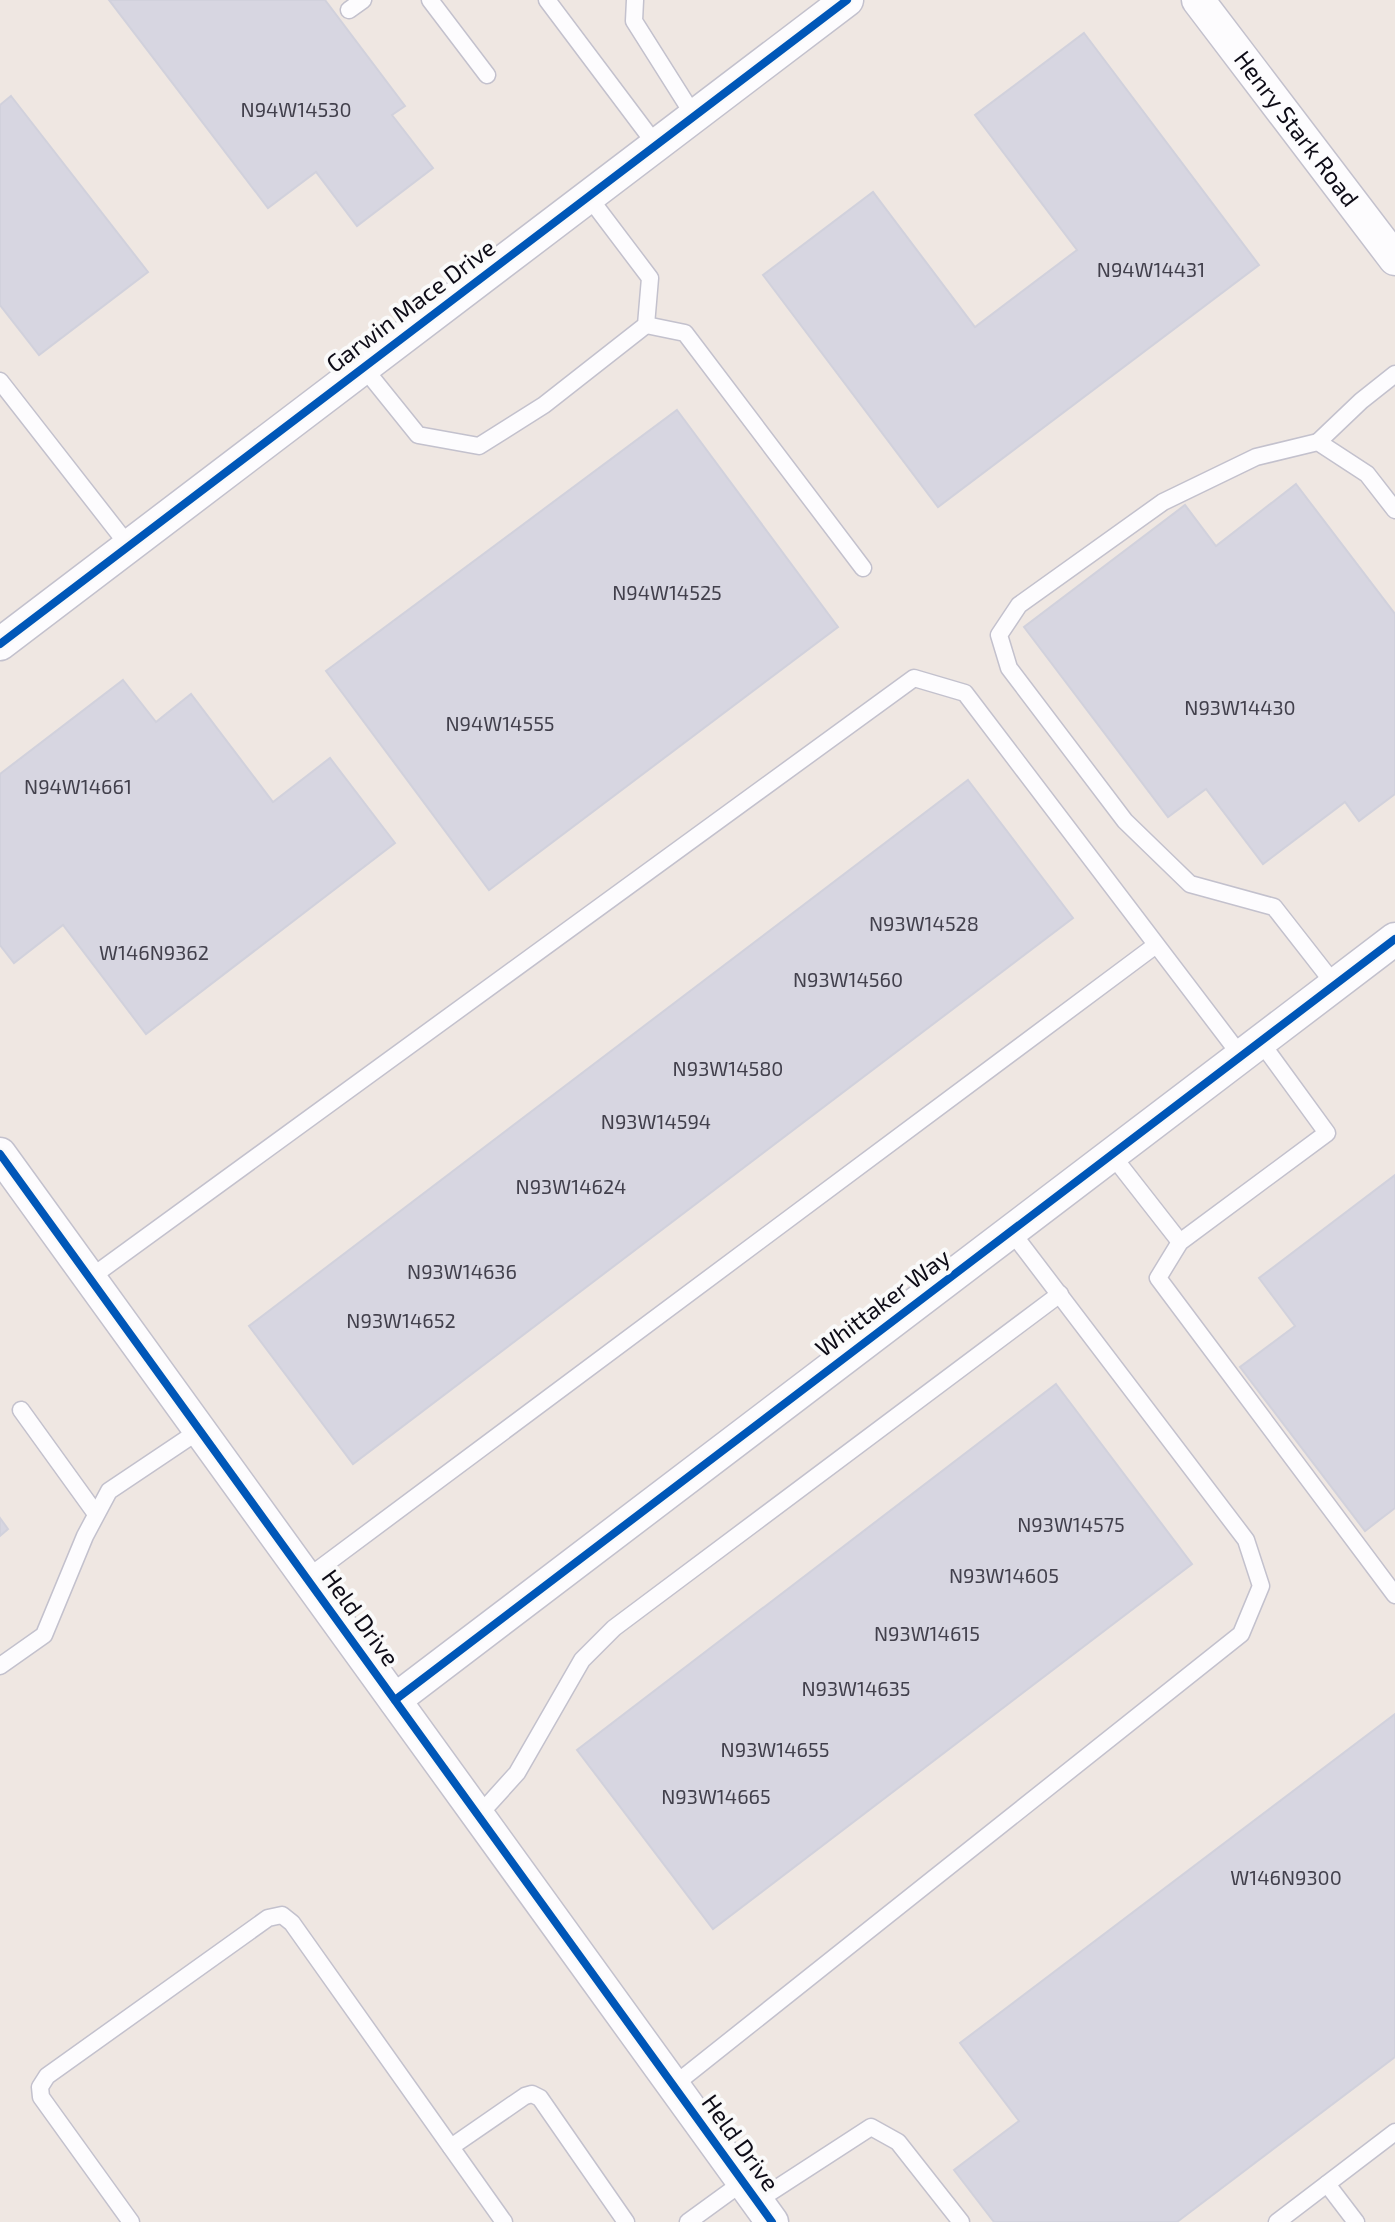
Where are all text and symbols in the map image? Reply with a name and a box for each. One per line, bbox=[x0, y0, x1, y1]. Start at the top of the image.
street label: Henry Stark Road bbox=[1229, 44, 1366, 212]
house number: N94W14530 bbox=[241, 97, 351, 121]
street label: Garwin Mace Drive bbox=[320, 232, 500, 378]
house number: N94W14431 bbox=[1097, 257, 1205, 281]
house number: N94W14525 bbox=[612, 580, 722, 604]
house number: N93W14430 bbox=[1184, 695, 1296, 719]
house number: N94W14555 bbox=[445, 711, 555, 735]
house number: N94W14661 bbox=[24, 774, 132, 798]
house number: N93W14528 bbox=[869, 911, 979, 935]
house number: W146N9362 bbox=[99, 940, 209, 964]
house number: N93W14560 bbox=[793, 967, 903, 991]
house number: N93W14580 bbox=[673, 1056, 783, 1080]
house number: N93W14594 bbox=[601, 1109, 711, 1133]
house number: N93W14624 bbox=[516, 1174, 626, 1198]
street label: Whittaker Way bbox=[809, 1241, 955, 1362]
house number: N93W14636 bbox=[407, 1259, 517, 1283]
house number: N93W14652 bbox=[346, 1308, 456, 1332]
house number: N93W14575 bbox=[1017, 1512, 1125, 1536]
street label: Held Drive bbox=[317, 1563, 406, 1671]
house number: N93W14605 bbox=[949, 1563, 1059, 1587]
house number: N93W14615 bbox=[874, 1621, 980, 1645]
house number: N93W14635 bbox=[801, 1676, 911, 1700]
house number: N93W14655 bbox=[721, 1737, 829, 1761]
house number: N93W14665 bbox=[661, 1784, 771, 1808]
house number: W146N9300 bbox=[1230, 1865, 1342, 1889]
street label: Held Drive bbox=[697, 2088, 786, 2196]

